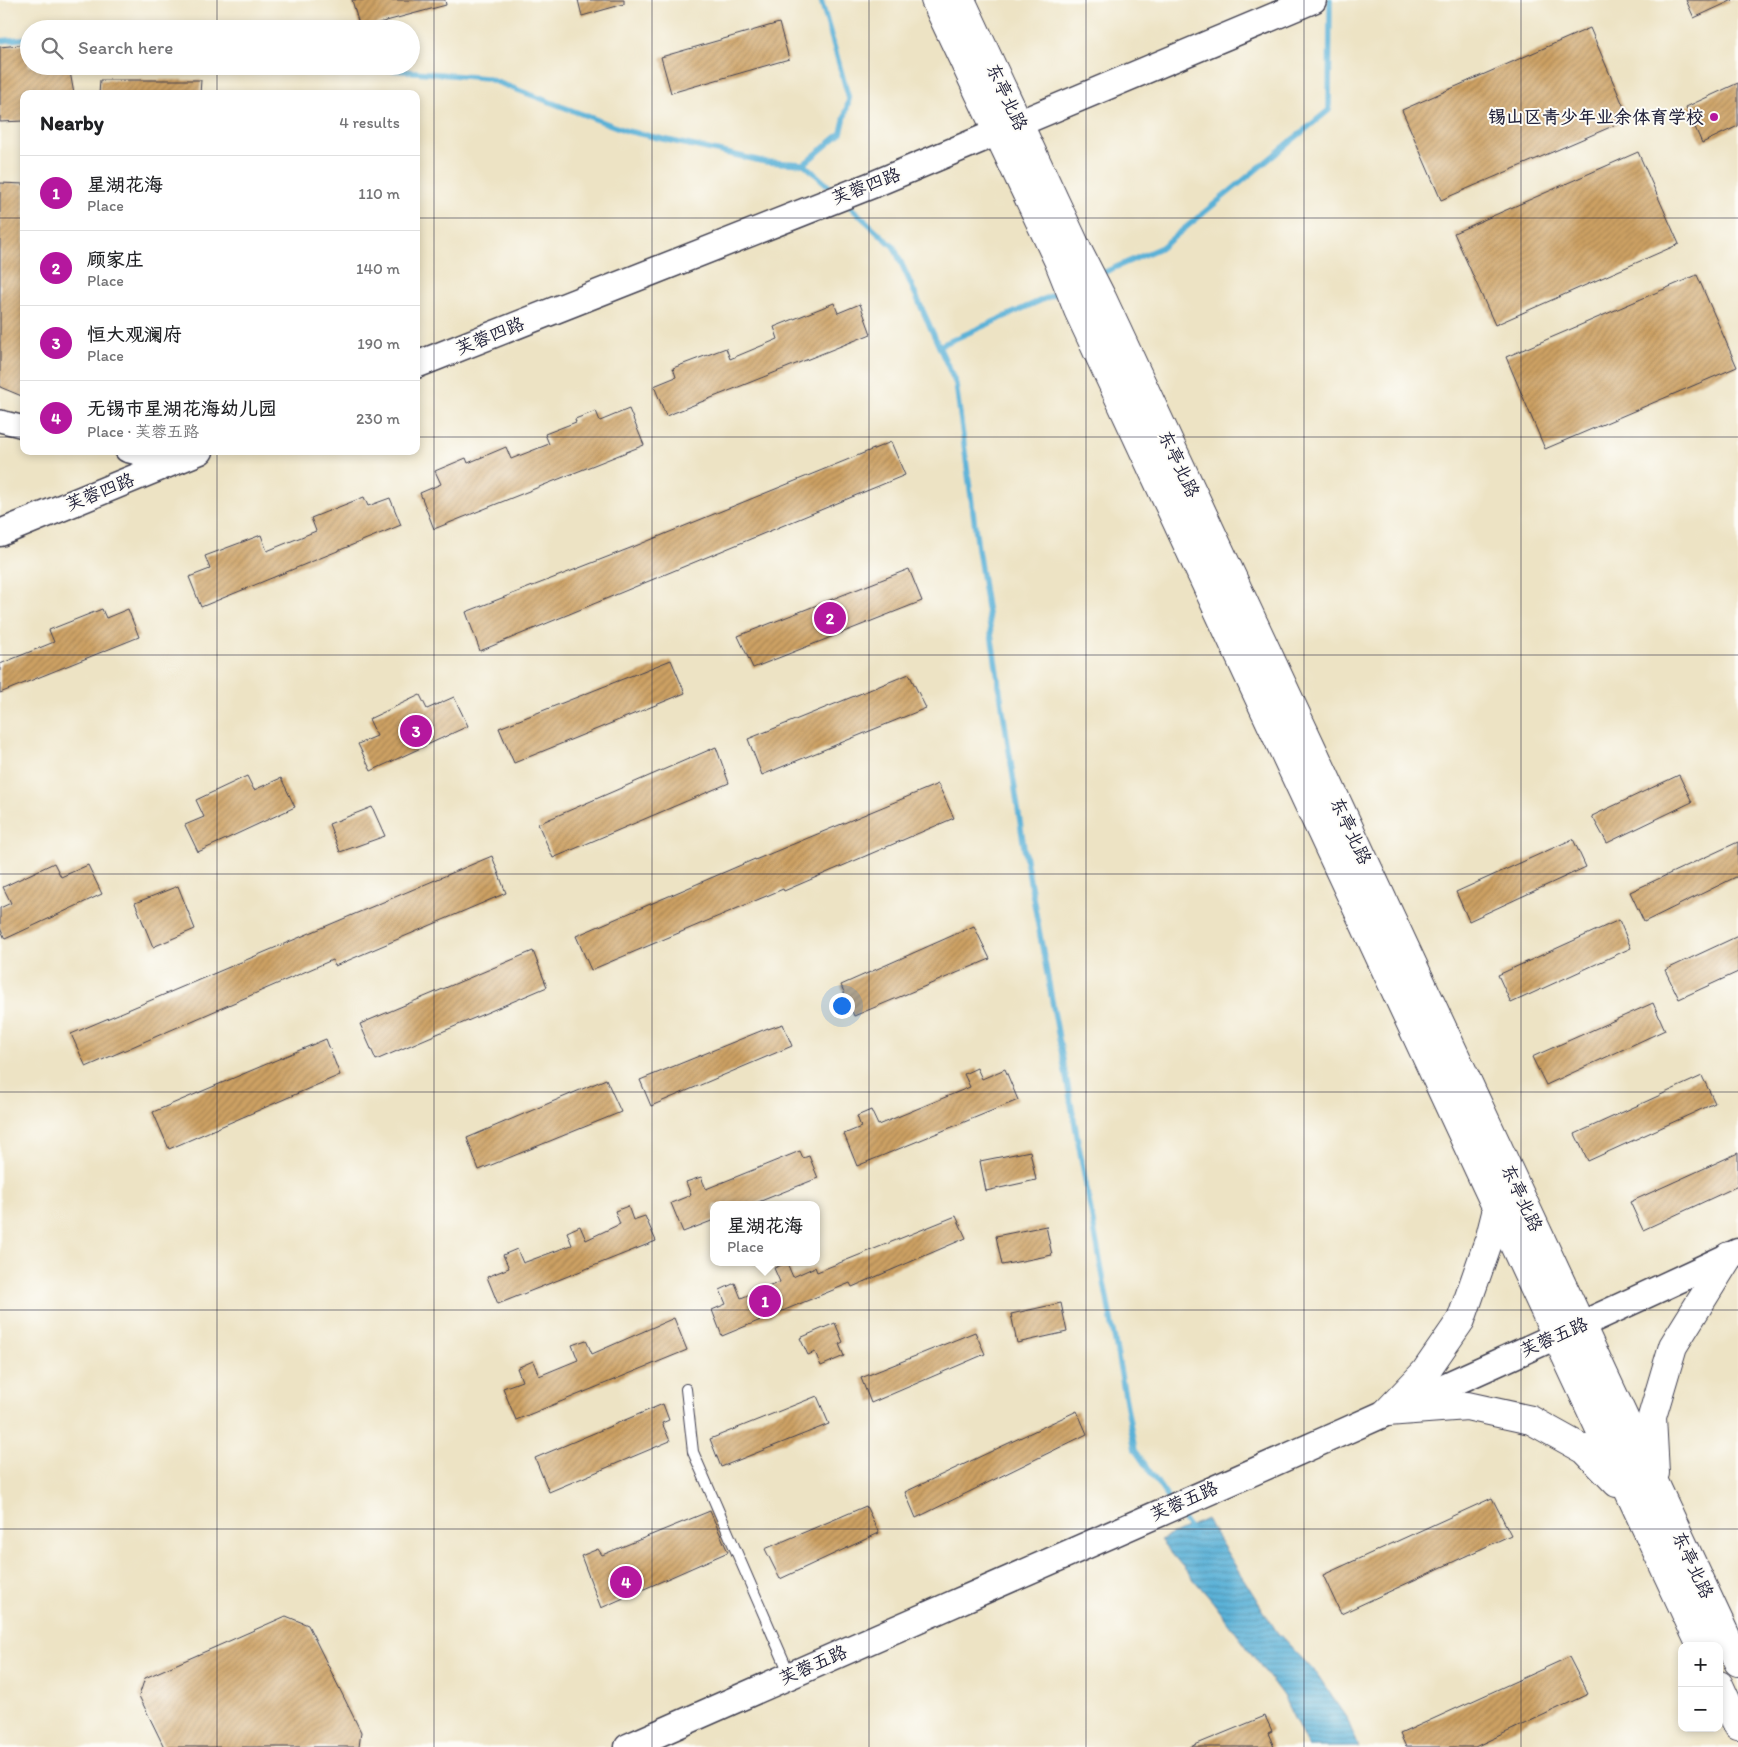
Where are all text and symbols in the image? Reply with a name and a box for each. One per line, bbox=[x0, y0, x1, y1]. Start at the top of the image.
search box bbox=[20, 20, 420, 75]
icon: search bbox=[38, 34, 66, 62]
text: Search here bbox=[78, 36, 173, 59]
street label: 东亭北路 bbox=[982, 60, 1032, 134]
place label: 锡山区青少年业余体育学校 bbox=[1488, 106, 1704, 128]
text: Nearby bbox=[40, 110, 104, 135]
marker: 锡山区青少年业余体育学校 bbox=[1708, 111, 1720, 123]
text: 4 results bbox=[339, 113, 400, 132]
street label: 芙蓉四路 bbox=[828, 163, 904, 209]
text: 星湖花海 bbox=[87, 173, 163, 196]
text: 1 bbox=[52, 184, 60, 203]
text: 110 m bbox=[358, 184, 400, 203]
text: Place bbox=[87, 196, 124, 215]
text: 顾家庄 bbox=[87, 248, 144, 271]
text: 2 bbox=[52, 259, 60, 278]
text: 140 m bbox=[356, 259, 400, 278]
text: Place bbox=[87, 271, 124, 290]
street label: 芙蓉四路 bbox=[453, 312, 527, 360]
text: 恒大观澜府 bbox=[87, 323, 182, 346]
text: 3 bbox=[52, 334, 60, 353]
text: 190 m bbox=[357, 334, 400, 353]
text: Place bbox=[87, 346, 124, 365]
text: 无锡市星湖花海幼儿园 bbox=[87, 397, 277, 420]
text: 4 bbox=[51, 409, 61, 428]
text: 230 m bbox=[356, 409, 400, 428]
text: Place · 芙蓉五路 bbox=[87, 422, 199, 441]
street label: 东亭北路 bbox=[1154, 427, 1204, 501]
street label: 芙蓉四路 bbox=[63, 468, 137, 516]
pin: 2 bbox=[814, 599, 846, 637]
pin: 3 bbox=[400, 712, 432, 750]
street label: 东亭北路 bbox=[1326, 794, 1376, 868]
your location bbox=[829, 993, 855, 1019]
street label: 东亭北路 bbox=[1497, 1161, 1547, 1235]
popup bbox=[710, 1201, 820, 1266]
text: 星湖花海 bbox=[727, 1214, 803, 1237]
text: Place bbox=[727, 1237, 764, 1256]
pin: 1 bbox=[749, 1282, 781, 1320]
street label: 芙蓉五路 bbox=[1517, 1312, 1591, 1362]
street label: 芙蓉五路 bbox=[1147, 1476, 1221, 1526]
street label: 东亭北路 bbox=[1668, 1528, 1718, 1602]
pin: 4 bbox=[610, 1563, 642, 1601]
street label: 芙蓉五路 bbox=[776, 1640, 850, 1690]
map controls bbox=[1678, 1642, 1723, 1732]
button: + bbox=[1678, 1642, 1723, 1687]
button: − bbox=[1678, 1687, 1723, 1732]

